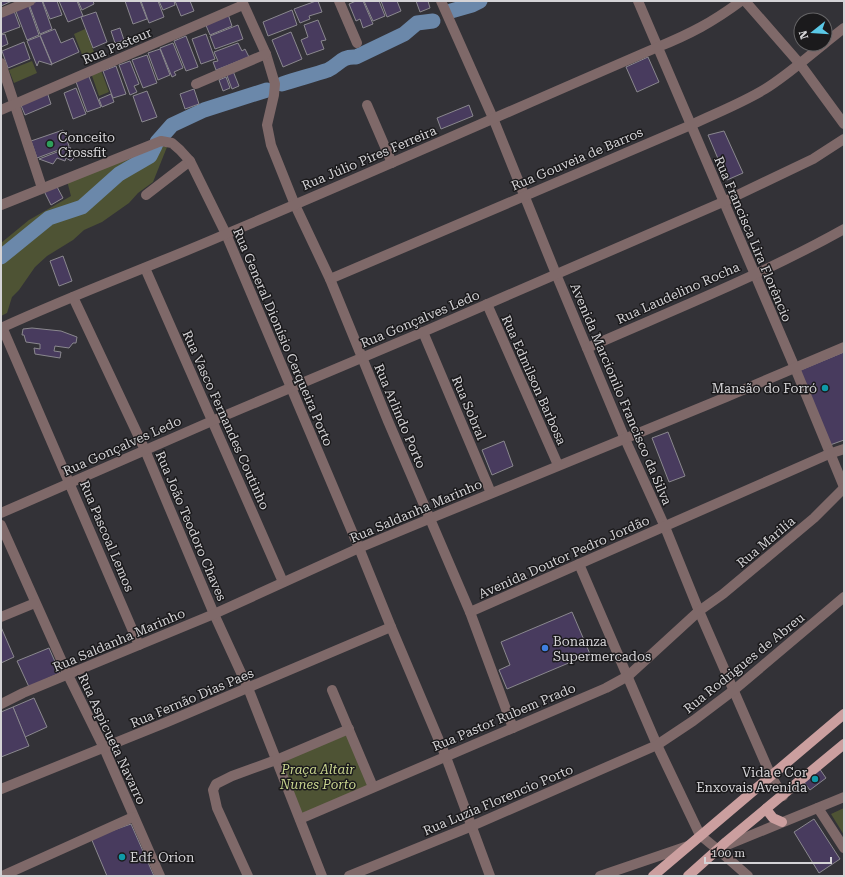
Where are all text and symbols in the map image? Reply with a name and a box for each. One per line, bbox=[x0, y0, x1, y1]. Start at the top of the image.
north arrow bbox=[793, 12, 833, 52]
street label: Rua Pasteur bbox=[80, 24, 154, 67]
text: N bbox=[796, 28, 811, 41]
street label: Rua Júlio Pires Ferreira bbox=[299, 123, 439, 193]
street label: Rua Gouveia de Barros bbox=[509, 124, 645, 194]
place label: Conceito Crossfit bbox=[58, 130, 115, 160]
marker: Conceito Crossfit bbox=[45, 139, 55, 149]
street label: Rua Francisca Lira Florêncio bbox=[711, 154, 795, 324]
street label: Rua General Dionísio Cerqueira Porto bbox=[230, 226, 336, 448]
street label: Rua Laudelino Rocha bbox=[614, 259, 742, 327]
street label: Avenida Marcionilo Francisco da Silva bbox=[567, 281, 675, 507]
street label: Rua Gonçalves Ledo bbox=[358, 287, 482, 351]
street label: Rua Edmilson Barbosa bbox=[499, 313, 569, 447]
street label: Rua Vasco Fernandes Coutinho bbox=[180, 328, 272, 512]
street label: Rua Arlindo Porto bbox=[371, 361, 429, 471]
street label: Rua Sobral bbox=[449, 374, 489, 442]
place label: Mansão do Forró bbox=[712, 381, 817, 396]
marker: Mansão do Forró bbox=[820, 383, 830, 393]
street label: Rua Gonçalves Ledo bbox=[61, 413, 183, 479]
street label: Rua João Teodoro Chaves bbox=[153, 449, 229, 603]
street label: Rua Saldanha Marinho bbox=[348, 476, 484, 546]
street label: Rua Pascoal Lemos bbox=[77, 478, 137, 594]
street label: Avenida Doutor Pedro Jordão bbox=[476, 512, 652, 602]
street label: Rua Marilía bbox=[734, 513, 798, 571]
street label: Rua Saldanha Marinho bbox=[51, 605, 187, 675]
street label: Rua Rodrigues de Abreu bbox=[681, 610, 807, 716]
place label: Bonanza Supermercados bbox=[553, 634, 651, 664]
marker: Bonanza Supermercados bbox=[540, 643, 550, 653]
street label: Rua Fernão Dias Paes bbox=[128, 665, 256, 731]
street label: Rua Aspicueta Navarro bbox=[75, 671, 149, 807]
street label: Rua Pastor Rubem Prado bbox=[430, 680, 578, 754]
park label: Praça Altair Nunes Porto bbox=[279, 762, 356, 792]
street label: Rua Luzia Florencio Porto bbox=[421, 762, 575, 838]
place label: Vida e Cor Enxovais Avenida bbox=[696, 765, 808, 795]
marker: Vida e Cor Enxovais Avenida bbox=[810, 774, 820, 784]
scale bar bbox=[705, 839, 831, 865]
text: 100 m bbox=[711, 846, 745, 860]
place label: Edf. Orion bbox=[130, 850, 195, 865]
marker: Edf. Orion bbox=[117, 852, 127, 862]

